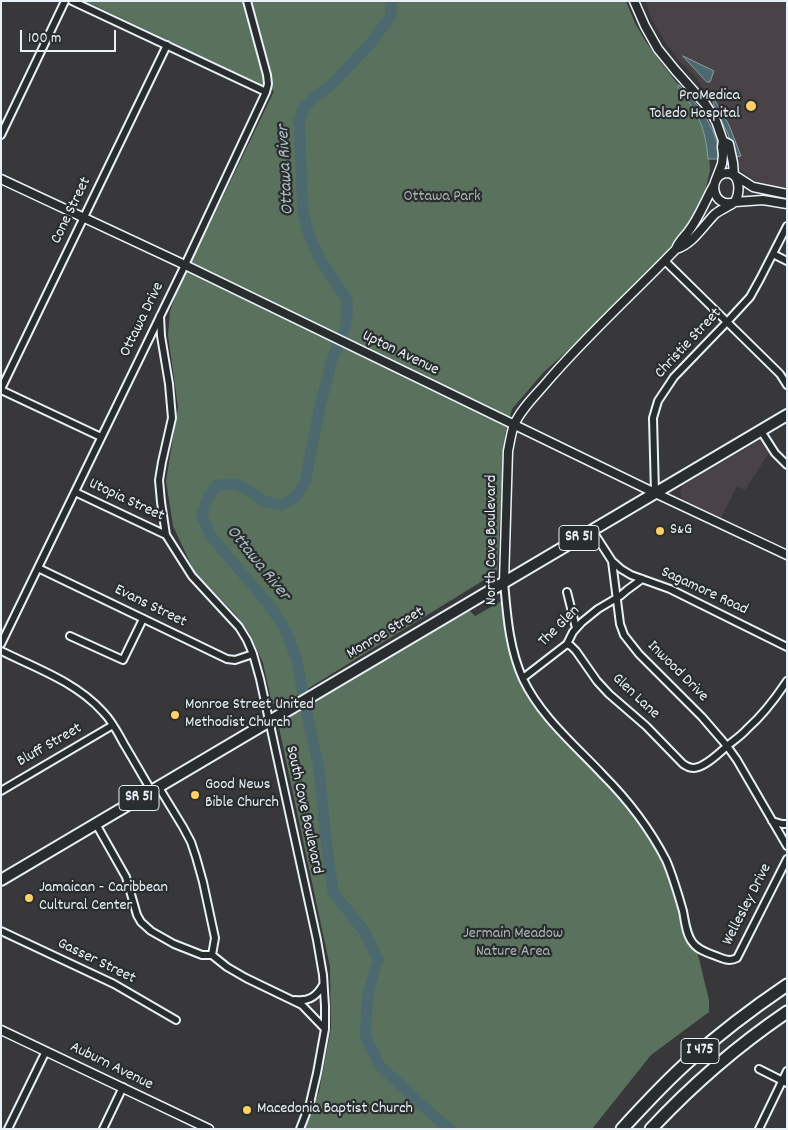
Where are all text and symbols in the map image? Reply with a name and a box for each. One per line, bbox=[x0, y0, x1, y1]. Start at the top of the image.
scale bar bbox=[22, 20, 119, 52]
text: 100 m bbox=[28, 28, 61, 50]
place label: ProMedica Toledo Hospital bbox=[649, 87, 740, 125]
marker: ProMedica Toledo Hospital bbox=[744, 99, 758, 113]
water label: Ottawa River bbox=[274, 124, 300, 216]
street label: Cone Street bbox=[48, 174, 96, 248]
park label: Ottawa Park bbox=[403, 188, 481, 208]
street label: Ottawa Drive bbox=[117, 279, 169, 361]
street label: Christie Street bbox=[652, 305, 726, 383]
street label: Upton Avenue bbox=[359, 327, 441, 381]
street label: Utopia Street bbox=[85, 475, 167, 527]
street label: North Cove Boulevard bbox=[483, 475, 503, 605]
place label: S&G bbox=[670, 521, 692, 541]
water label: Ottawa River bbox=[220, 522, 294, 606]
marker: S&G bbox=[654, 525, 666, 537]
road number: SR 51 bbox=[559, 526, 599, 550]
street label: Sagamore Road bbox=[657, 563, 751, 621]
street label: Evans Street bbox=[111, 581, 189, 633]
street label: The Glen bbox=[535, 602, 585, 652]
street label: Monroe Street bbox=[344, 603, 428, 665]
street label: Inwood Drive bbox=[642, 637, 712, 707]
street label: Glen Lane bbox=[607, 670, 663, 724]
place label: Monroe Street United Methodist Church bbox=[185, 696, 314, 734]
marker: Monroe Street United Methodist Church bbox=[169, 709, 181, 721]
street label: Bluff Street bbox=[14, 720, 86, 772]
street label: South Cove Boulevard bbox=[280, 744, 326, 876]
place label: Good News Bible Church bbox=[205, 776, 279, 814]
road number: SR 51 bbox=[119, 786, 159, 810]
marker: Good News Bible Church bbox=[189, 789, 201, 801]
street label: Wellesley Drive bbox=[719, 861, 777, 949]
place label: Jamaican - Caribbean Cultural Center bbox=[39, 879, 168, 917]
marker: Jamaican - Caribbean Cultural Center bbox=[23, 892, 35, 904]
park label: Jermain Meadow Nature Area bbox=[463, 925, 563, 963]
street label: Gasser Street bbox=[54, 935, 138, 989]
road number: I 475 bbox=[681, 1038, 719, 1064]
street label: Auburn Avenue bbox=[66, 1039, 156, 1095]
place label: Macedonia Baptist Church bbox=[257, 1100, 413, 1120]
marker: Macedonia Baptist Church bbox=[241, 1104, 253, 1116]

